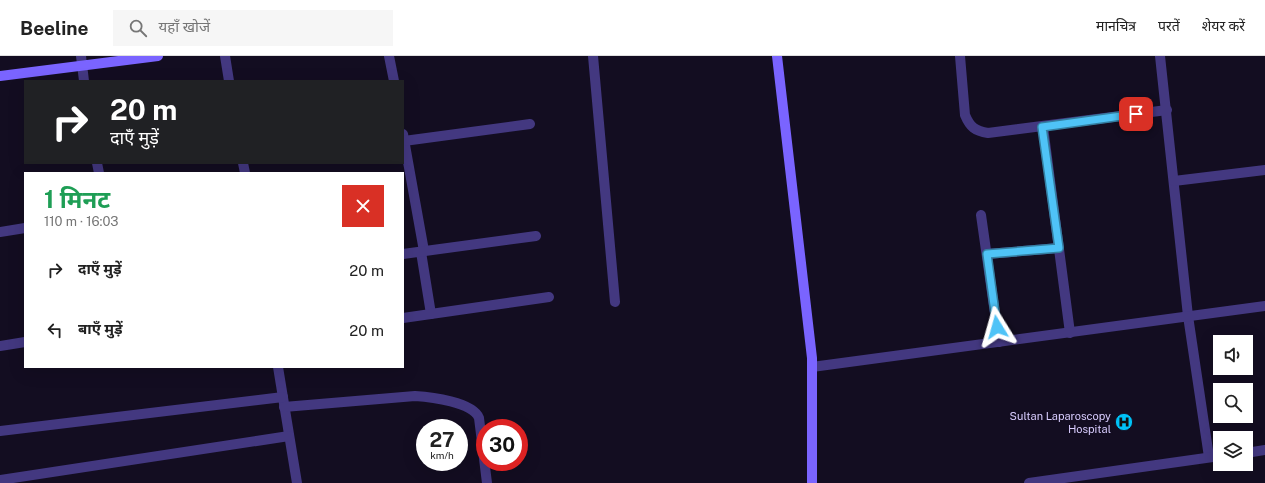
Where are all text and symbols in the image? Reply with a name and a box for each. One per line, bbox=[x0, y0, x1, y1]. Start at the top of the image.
search box bbox=[113, 10, 393, 46]
text: Beeline bbox=[20, 17, 89, 39]
icon: search bbox=[127, 17, 149, 39]
text: यहाँ खोजें bbox=[159, 18, 210, 35]
text: मानचित्र bbox=[1096, 18, 1136, 34]
text: परतें bbox=[1158, 18, 1180, 34]
text: शेयर करें bbox=[1202, 18, 1245, 34]
text: 20 m bbox=[110, 93, 177, 126]
icon: right bbox=[44, 96, 96, 148]
pin bbox=[1119, 97, 1153, 131]
icon: arrive bbox=[1125, 103, 1147, 125]
text: दाएँ मुड़ें bbox=[110, 127, 159, 148]
text: 1 मिनट bbox=[44, 185, 110, 213]
button: close bbox=[342, 185, 384, 227]
text: 110 m · 16:03 bbox=[44, 214, 119, 229]
icon: right bbox=[44, 259, 66, 281]
text: दाएँ मुड़ें bbox=[78, 260, 122, 277]
text: 20 m bbox=[349, 262, 384, 279]
position arrow bbox=[976, 306, 1018, 348]
icon: left bbox=[44, 319, 66, 341]
text: बाएँ मुड़ें bbox=[78, 320, 123, 337]
text: 20 m bbox=[349, 322, 384, 339]
map controls bbox=[1213, 335, 1253, 471]
button: sound bbox=[1213, 335, 1253, 375]
button: search bbox=[1213, 383, 1253, 423]
place label: Sultan Laparoscopy Hospital bbox=[1010, 410, 1111, 435]
hospital icon: Sultan Laparoscopy Hospital bbox=[1114, 412, 1134, 432]
speed limit sign: 30 bbox=[476, 419, 528, 471]
text: 27 bbox=[429, 428, 455, 452]
button: layers bbox=[1213, 431, 1253, 471]
text: km/h bbox=[430, 449, 454, 461]

